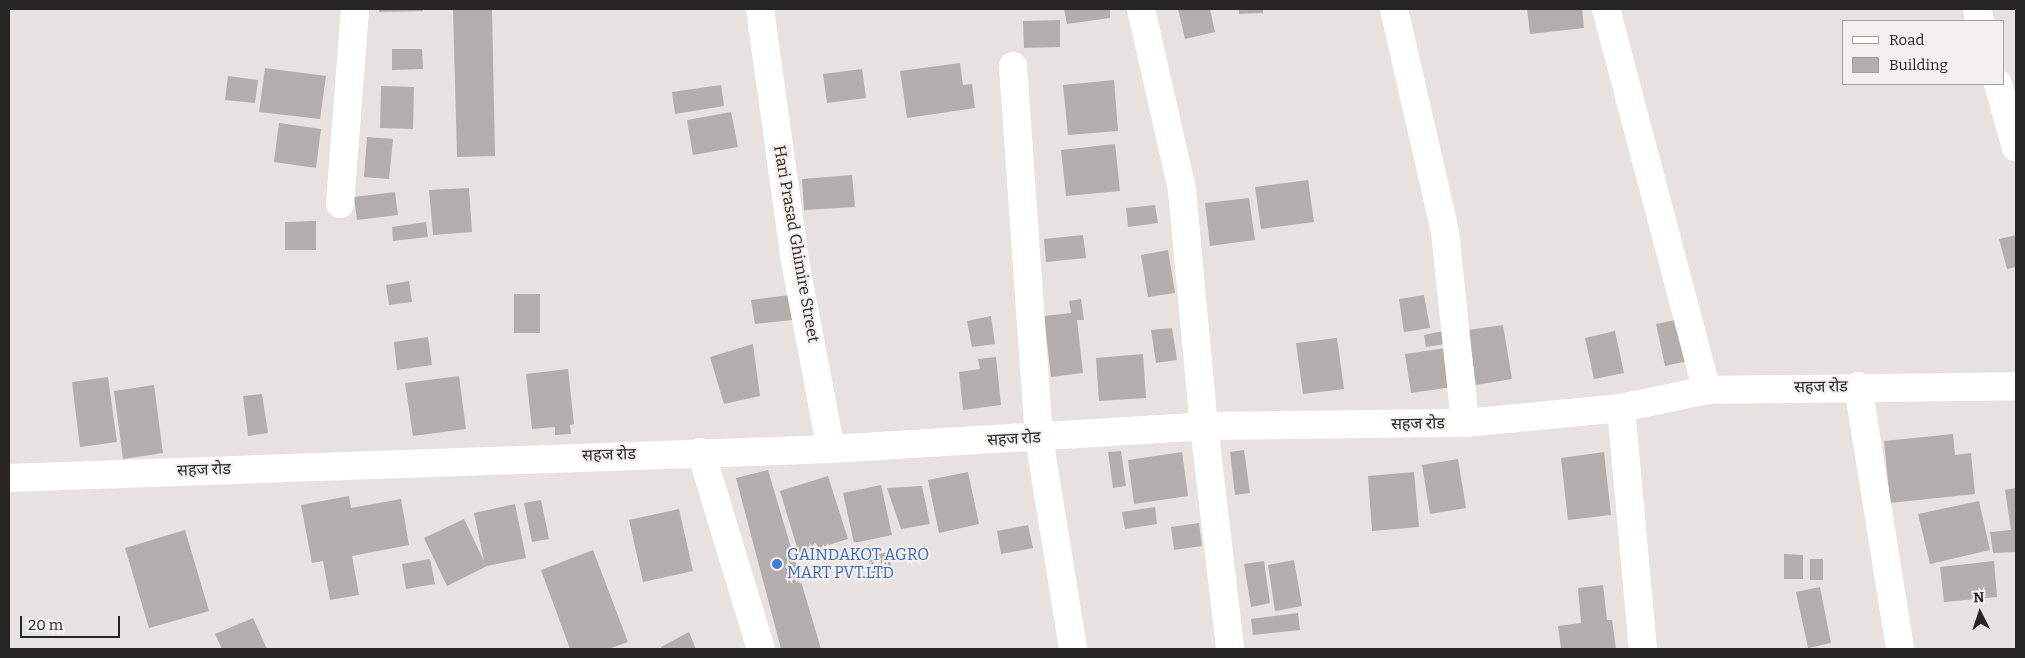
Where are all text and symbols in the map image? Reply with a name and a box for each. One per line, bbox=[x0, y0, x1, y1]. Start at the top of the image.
legend bbox=[1842, 20, 2005, 85]
text: Road bbox=[1889, 31, 1924, 49]
text: Building bbox=[1889, 56, 1948, 74]
street label: Hari Prasad Ghimire Street bbox=[769, 144, 823, 344]
street label: सहज रोड bbox=[1794, 377, 1848, 397]
street label: सहज रोड bbox=[1391, 414, 1445, 434]
street label: सहज रोड bbox=[987, 428, 1041, 450]
street label: सहज रोड bbox=[582, 444, 636, 466]
street label: सहज रोड bbox=[177, 459, 231, 481]
place label: GAINDAKOT AGRO MART PVT.LTD bbox=[787, 545, 929, 583]
marker: GAINDAKOT AGRO MART PVT.LTD bbox=[771, 558, 783, 570]
north arrow bbox=[1955, 588, 2005, 638]
text: N bbox=[1973, 589, 1985, 606]
scale bar bbox=[22, 606, 122, 638]
text: 20 m bbox=[28, 616, 63, 634]

